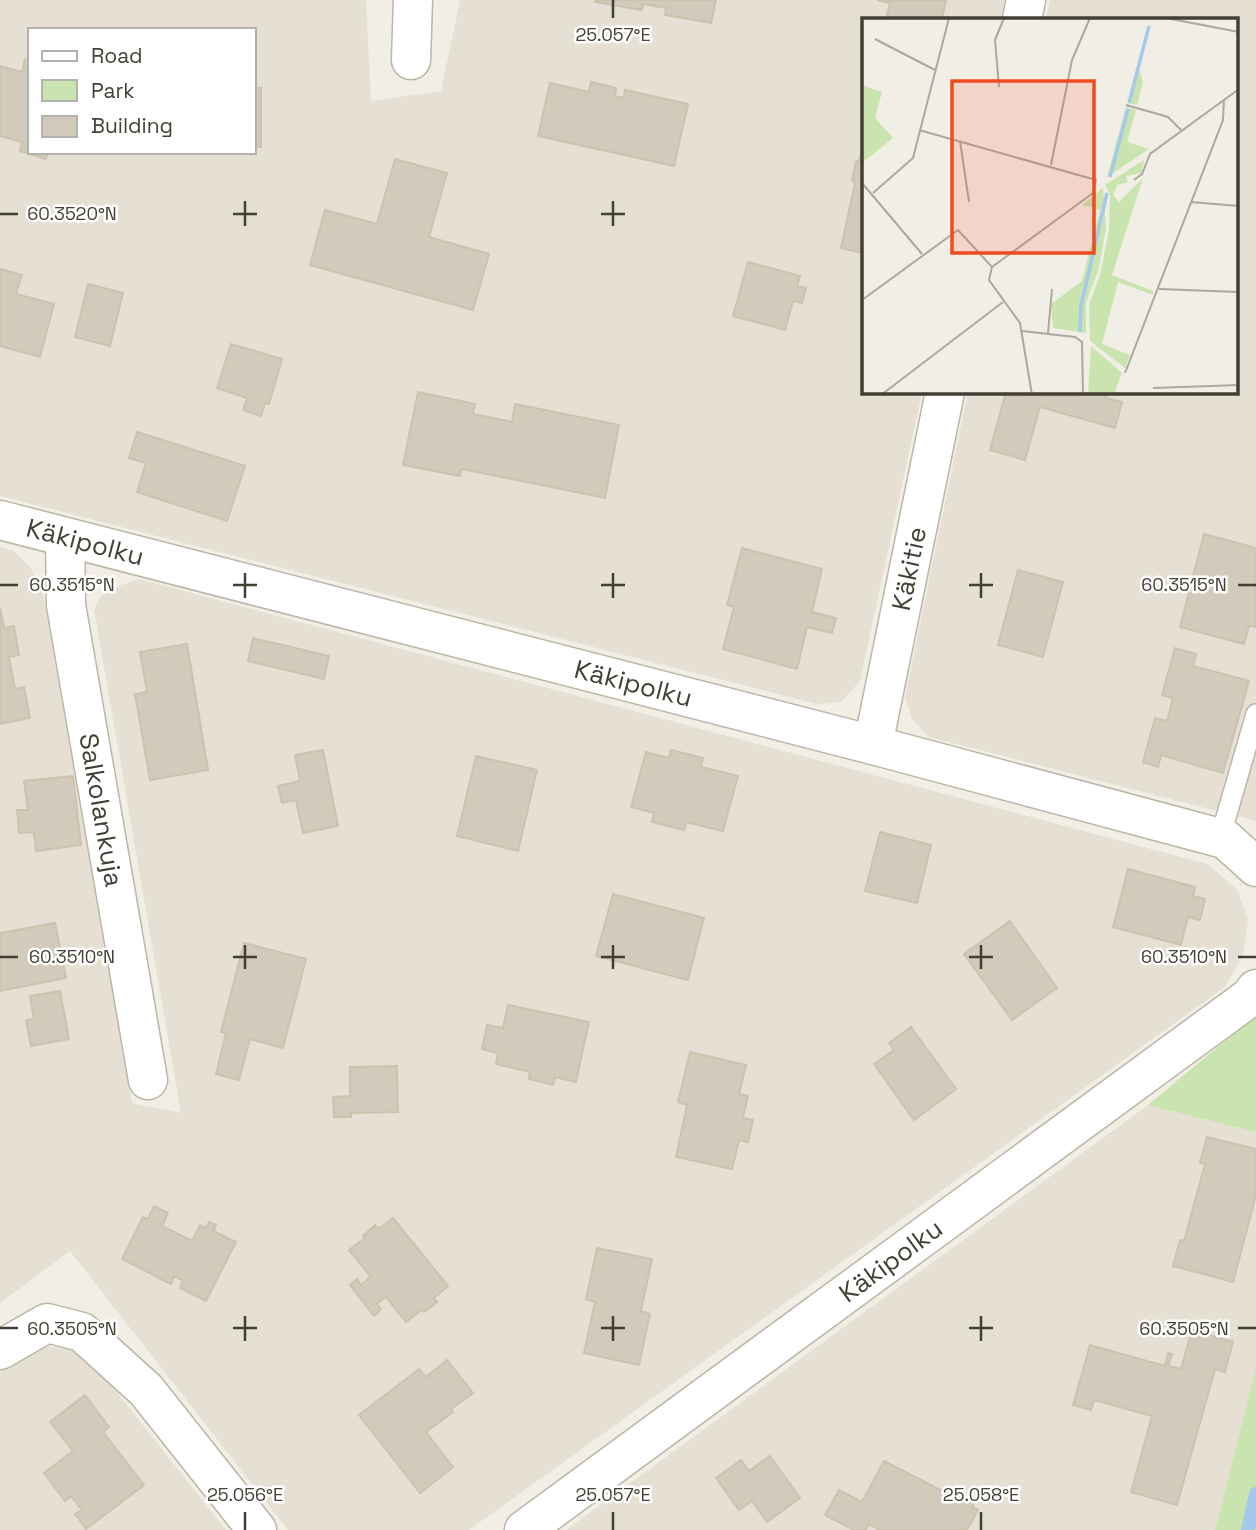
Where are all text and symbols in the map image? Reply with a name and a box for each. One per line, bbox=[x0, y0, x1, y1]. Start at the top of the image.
inset map bbox=[862, 18, 1238, 394]
text: 25.057°E bbox=[575, 23, 651, 46]
legend bbox=[28, 28, 256, 154]
text: Road bbox=[91, 42, 143, 69]
text: Park bbox=[91, 77, 135, 104]
text: Building bbox=[91, 112, 173, 139]
text: 60.3520°N bbox=[27, 202, 117, 225]
street label: Käkipolku bbox=[23, 510, 148, 573]
street label: Käkitie bbox=[884, 524, 934, 614]
text: 60.3515°N bbox=[29, 573, 115, 596]
text: 60.3515°N bbox=[1141, 573, 1227, 596]
street label: Käkipolku bbox=[571, 652, 696, 715]
street label: Salkolankuja bbox=[71, 731, 131, 889]
text: 60.3510°N bbox=[29, 945, 115, 968]
text: 60.3510°N bbox=[1141, 945, 1227, 968]
street label: Käkipolku bbox=[832, 1211, 949, 1310]
text: 60.3505°N bbox=[27, 1317, 117, 1340]
text: 60.3505°N bbox=[1139, 1317, 1229, 1340]
text: 25.056°E bbox=[207, 1483, 283, 1506]
text: 25.057°E bbox=[575, 1483, 651, 1506]
text: 25.058°E bbox=[943, 1483, 1019, 1506]

